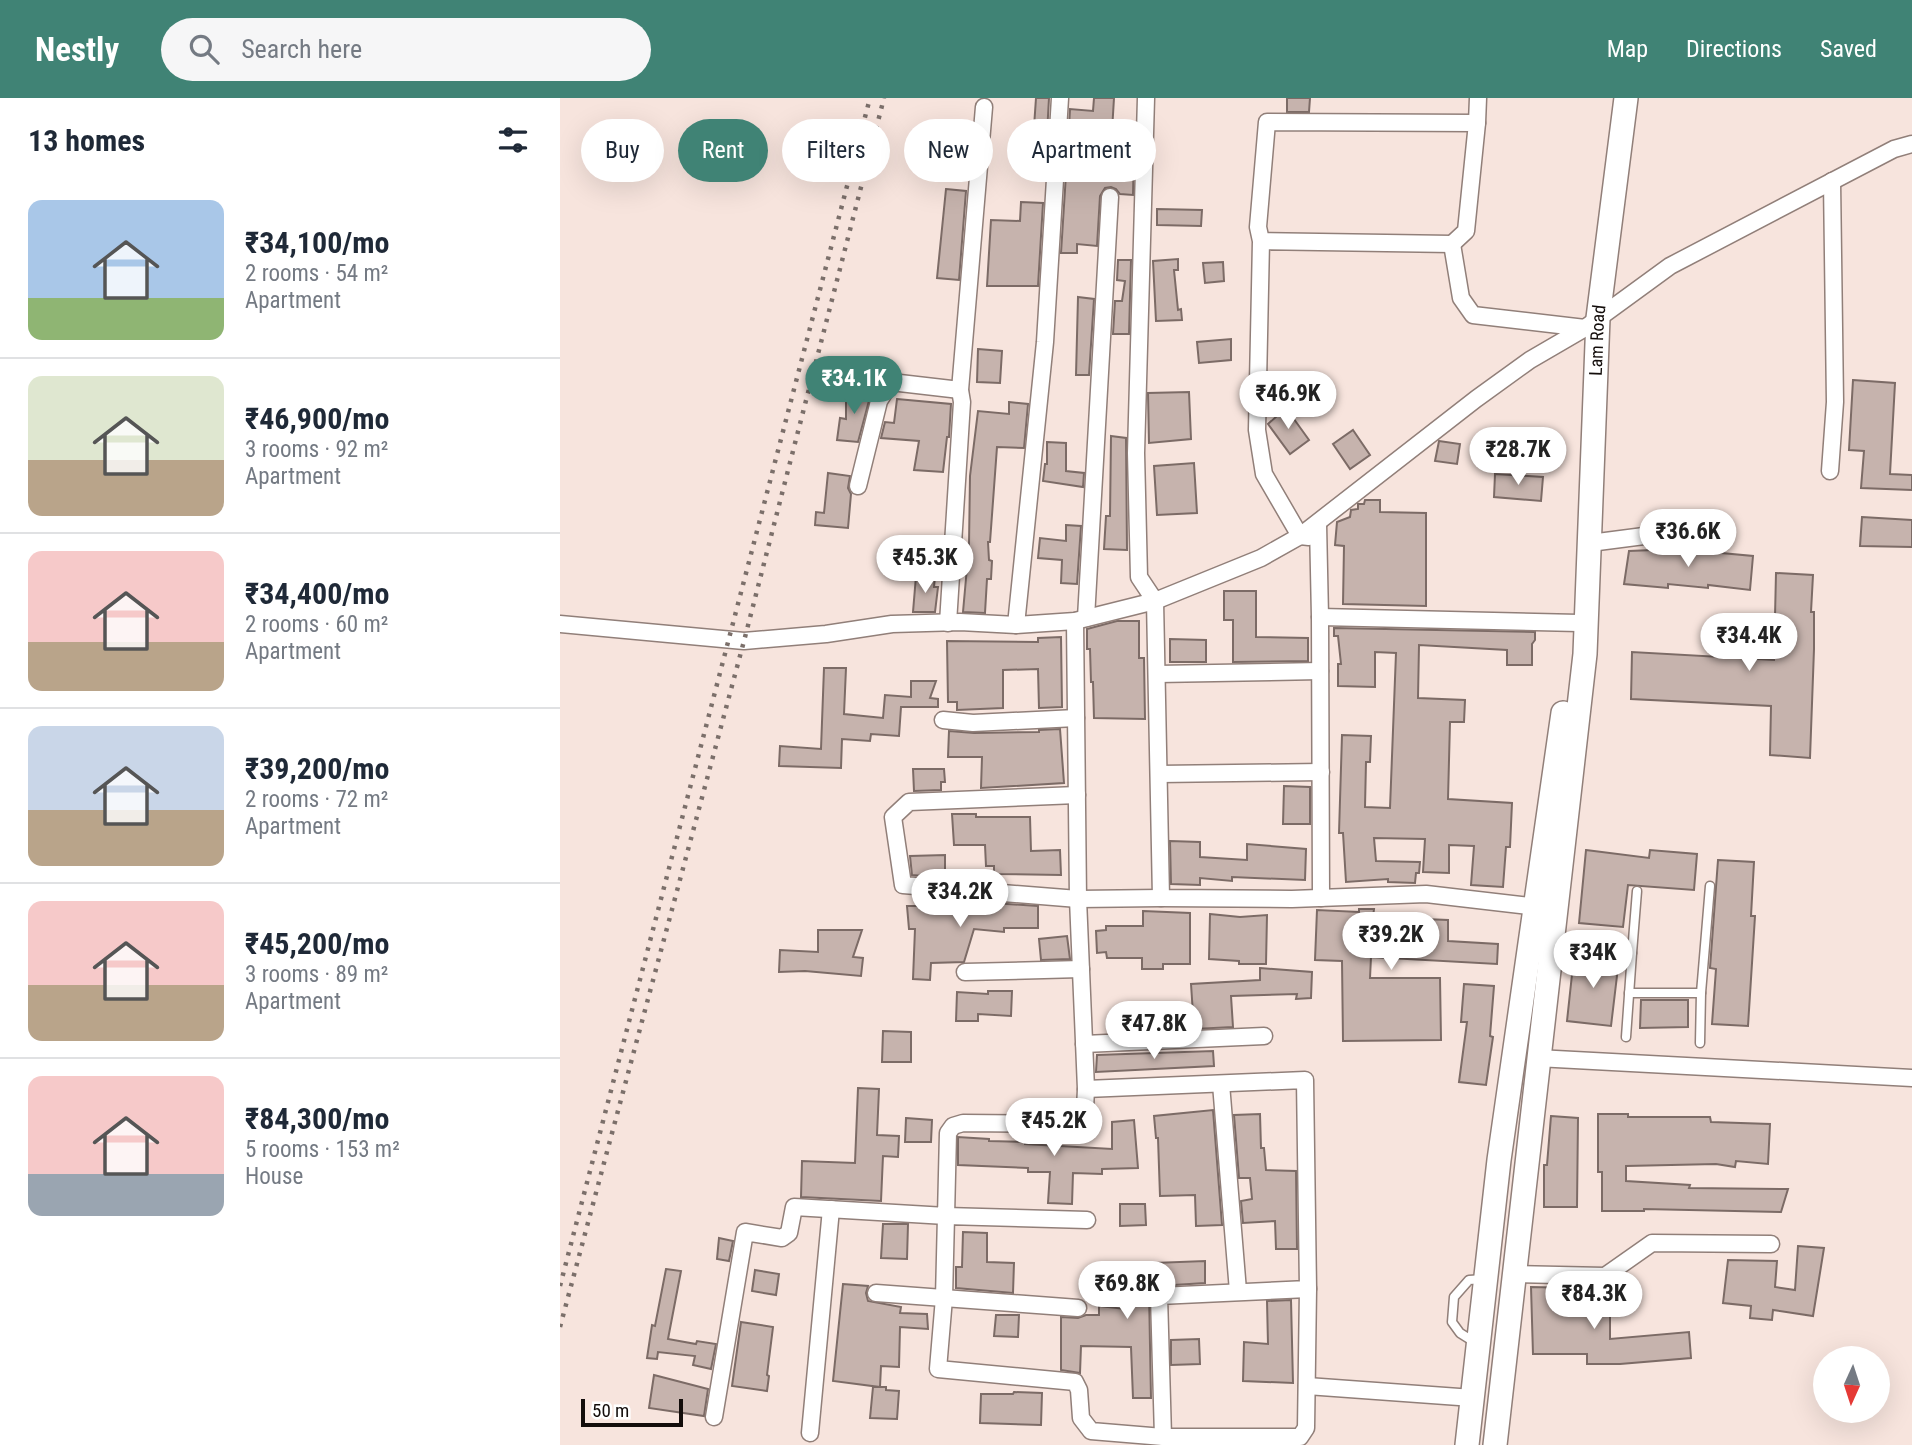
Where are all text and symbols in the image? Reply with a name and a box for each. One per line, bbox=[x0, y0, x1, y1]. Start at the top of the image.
search box bbox=[161, 18, 651, 81]
text: Nestly bbox=[35, 30, 119, 69]
icon: search bbox=[185, 30, 223, 68]
text: Search here bbox=[241, 34, 362, 64]
text: Map bbox=[1607, 35, 1648, 63]
text: Directions bbox=[1686, 35, 1782, 63]
text: Saved bbox=[1820, 35, 1877, 63]
chip: Buy bbox=[581, 119, 664, 182]
chip: Rent bbox=[678, 119, 768, 182]
chip: Filters bbox=[782, 119, 890, 182]
chip: New bbox=[904, 119, 993, 182]
chip: Apartment bbox=[1007, 119, 1156, 182]
icon: filters bbox=[494, 121, 532, 159]
text: 13 homes bbox=[28, 123, 145, 158]
text: ₹34,100/mo bbox=[245, 225, 389, 260]
icon: home bbox=[84, 228, 168, 312]
text: 2 rooms · 54 m² bbox=[245, 260, 388, 287]
text: Apartment bbox=[245, 287, 341, 314]
street label: Lam Road bbox=[1585, 304, 1610, 376]
pin: ₹34.1K bbox=[797, 356, 911, 416]
text: ₹34.1K bbox=[821, 365, 887, 392]
pin: ₹46.9K bbox=[1231, 372, 1345, 431]
text: ₹46.9K bbox=[1255, 380, 1321, 407]
text: ₹46,900/mo bbox=[245, 401, 389, 436]
icon: home bbox=[84, 404, 168, 488]
pin: ₹28.7K bbox=[1461, 428, 1575, 487]
text: 3 rooms · 92 m² bbox=[245, 436, 388, 463]
text: ₹28.7K bbox=[1485, 436, 1551, 463]
text: Apartment bbox=[245, 463, 341, 490]
pin: ₹36.6K bbox=[1631, 510, 1745, 569]
text: ₹36.6K bbox=[1655, 518, 1721, 545]
pin: ₹45.3K bbox=[868, 536, 982, 595]
text: ₹45.3K bbox=[892, 544, 958, 571]
text: ₹34,400/mo bbox=[245, 576, 389, 611]
icon: home bbox=[84, 579, 168, 663]
text: 2 rooms · 60 m² bbox=[245, 611, 388, 638]
pin: ₹34.4K bbox=[1692, 614, 1806, 673]
text: ₹34.4K bbox=[1716, 622, 1782, 649]
text: Apartment bbox=[245, 638, 341, 665]
text: ₹39,200/mo bbox=[245, 751, 389, 786]
icon: home bbox=[84, 754, 168, 838]
text: 2 rooms · 72 m² bbox=[245, 786, 388, 813]
text: Apartment bbox=[245, 813, 341, 840]
pin: ₹34.2K bbox=[903, 870, 1017, 929]
text: ₹34.2K bbox=[927, 878, 993, 905]
pin: ₹39.2K bbox=[1334, 912, 1448, 972]
text: ₹39.2K bbox=[1358, 921, 1424, 948]
text: ₹45,200/mo bbox=[245, 926, 389, 961]
icon: home bbox=[84, 929, 168, 1013]
pin: ₹34K bbox=[1552, 930, 1634, 990]
text: ₹34K bbox=[1570, 939, 1616, 966]
text: 3 rooms · 89 m² bbox=[245, 961, 388, 988]
text: Apartment bbox=[245, 988, 341, 1015]
pin: ₹47.8K bbox=[1097, 1002, 1211, 1061]
text: ₹47.8K bbox=[1121, 1010, 1187, 1037]
pin: ₹45.2K bbox=[997, 1098, 1111, 1158]
text: ₹84,300/mo bbox=[245, 1101, 389, 1136]
icon: home bbox=[84, 1104, 168, 1188]
text: ₹45.2K bbox=[1021, 1107, 1087, 1134]
text: 5 rooms · 153 m² bbox=[245, 1136, 400, 1163]
text: House bbox=[245, 1163, 303, 1190]
pin: ₹69.8K bbox=[1070, 1262, 1184, 1321]
text: ₹69.8K bbox=[1094, 1270, 1160, 1297]
pin: ₹84.3K bbox=[1537, 1272, 1651, 1331]
text: ₹84.3K bbox=[1561, 1280, 1627, 1307]
north arrow bbox=[1813, 1346, 1890, 1423]
map controls bbox=[1813, 1346, 1890, 1423]
scale bar bbox=[581, 1396, 682, 1428]
text: 50 m bbox=[592, 1399, 629, 1422]

